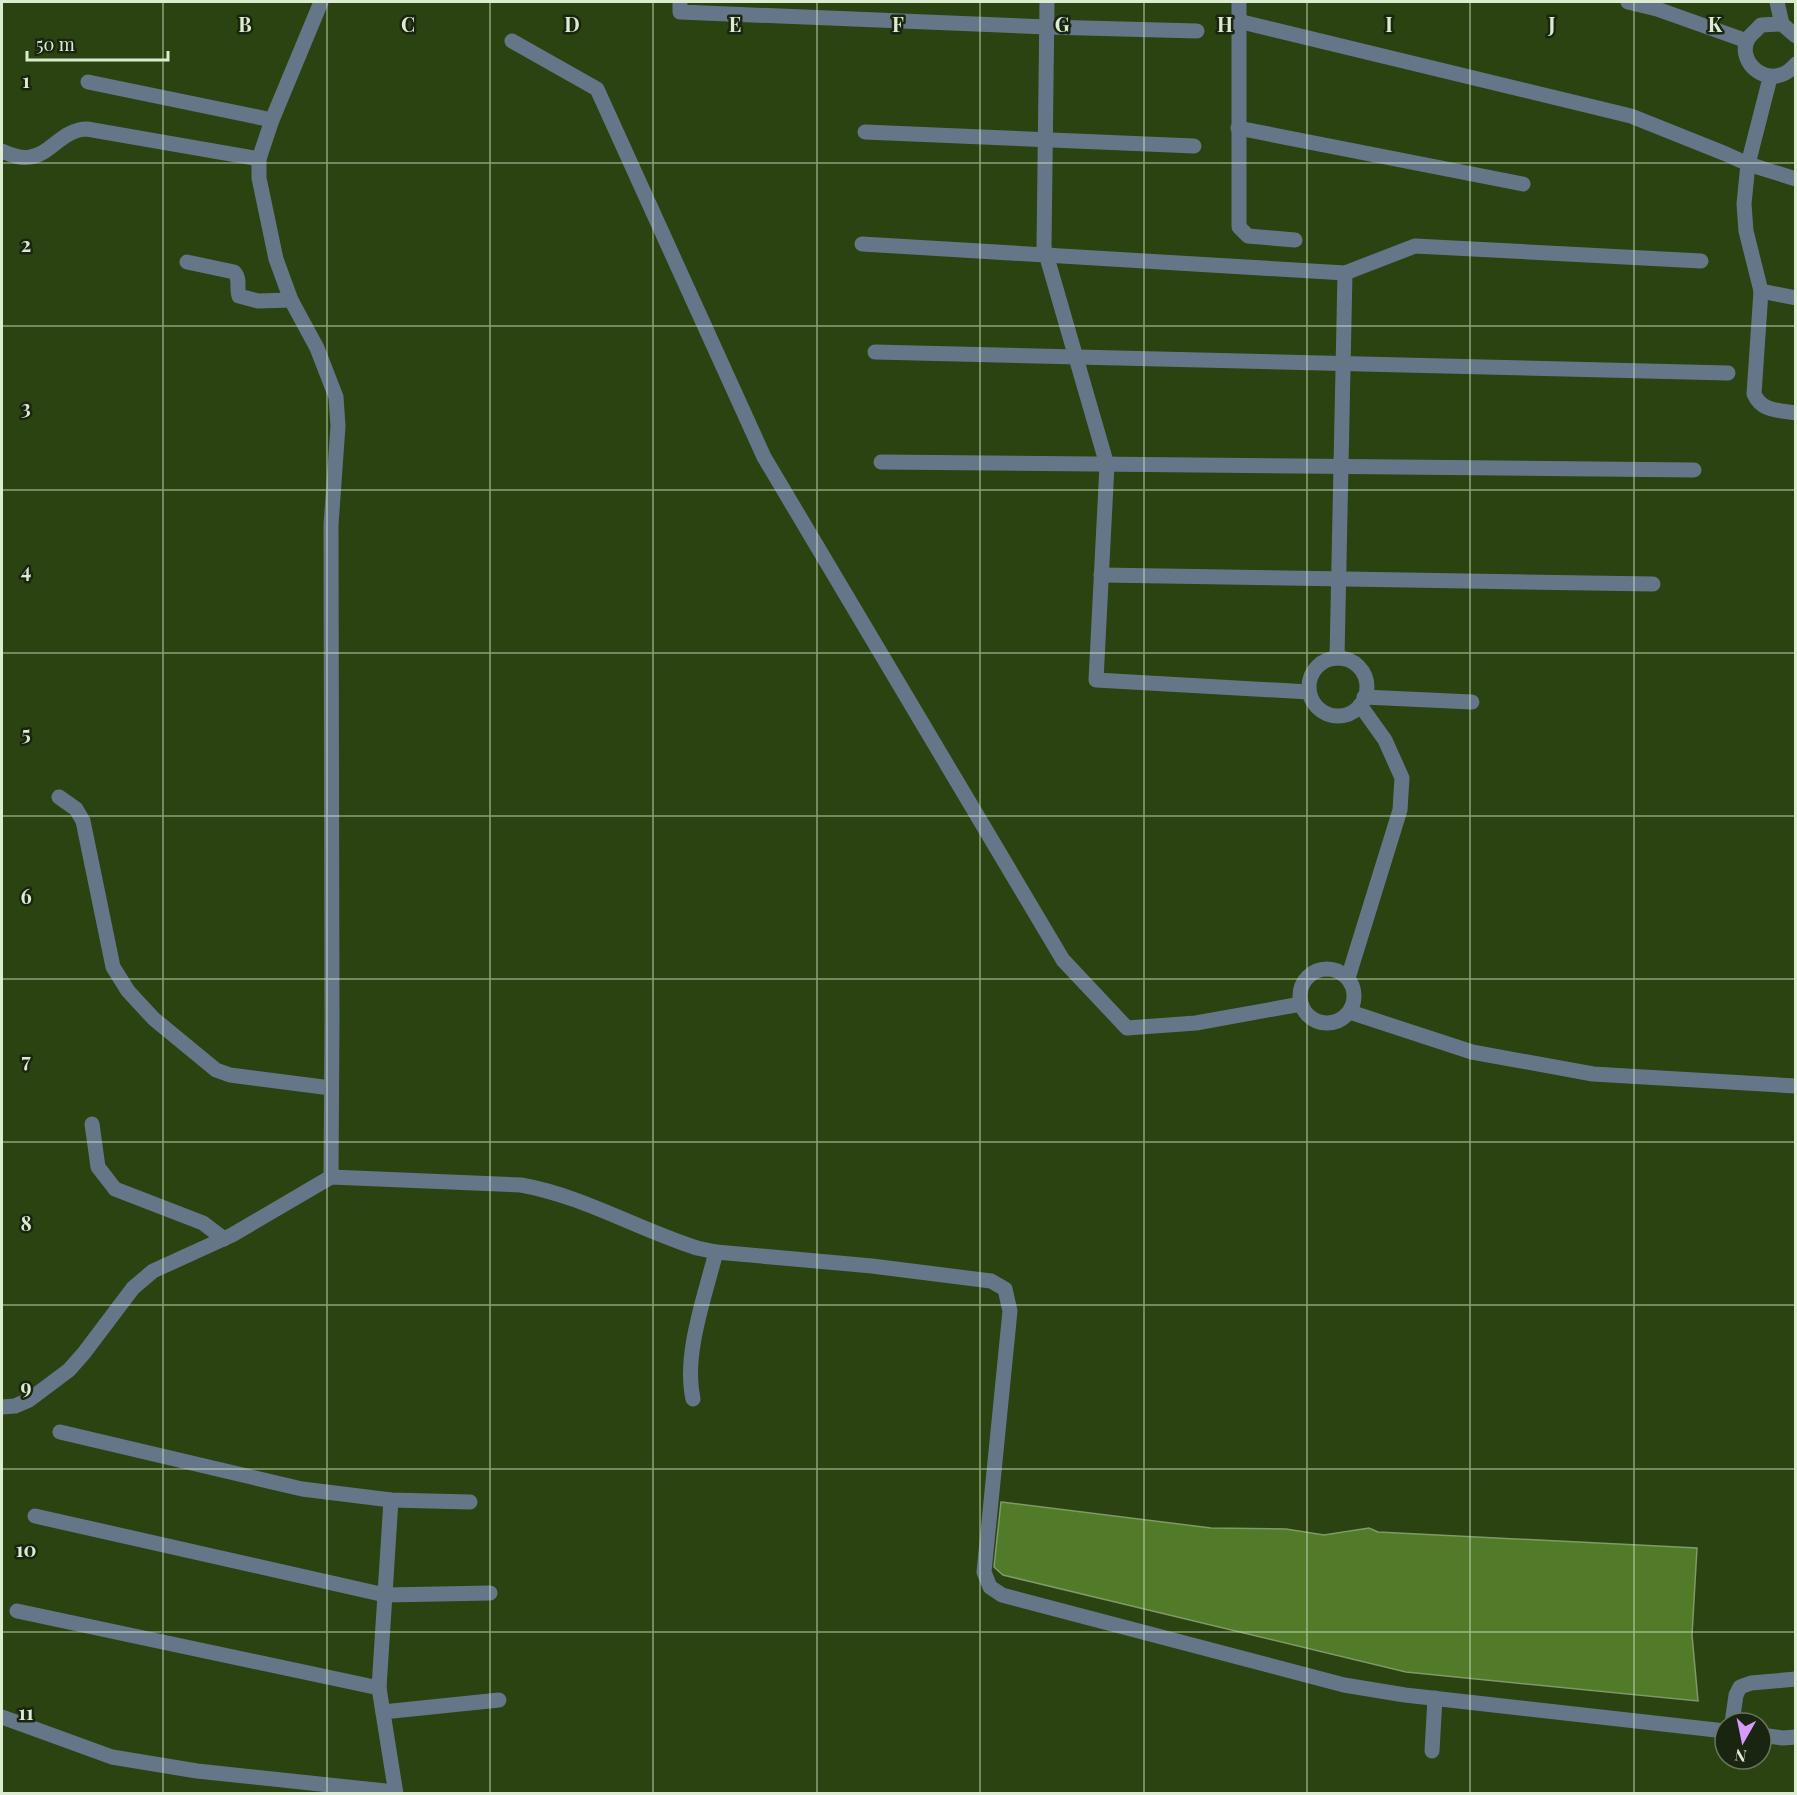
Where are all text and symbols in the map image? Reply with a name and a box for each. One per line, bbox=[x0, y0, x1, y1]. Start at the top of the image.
text: B bbox=[238, 10, 252, 37]
text: C bbox=[401, 10, 415, 37]
text: D bbox=[564, 10, 580, 37]
text: E bbox=[729, 10, 741, 37]
text: F bbox=[892, 10, 904, 37]
text: G bbox=[1055, 10, 1070, 37]
text: H bbox=[1217, 10, 1233, 37]
text: I bbox=[1385, 10, 1393, 37]
text: J bbox=[1547, 10, 1556, 37]
text: K bbox=[1708, 10, 1723, 37]
scale bar bbox=[27, 24, 168, 62]
text: 50 m bbox=[36, 32, 75, 56]
text: 1 bbox=[22, 66, 30, 93]
text: 2 bbox=[21, 230, 31, 257]
text: 3 bbox=[21, 393, 31, 420]
text: 4 bbox=[21, 556, 31, 583]
text: 5 bbox=[21, 719, 31, 746]
text: 6 bbox=[20, 882, 32, 909]
text: 7 bbox=[21, 1046, 31, 1073]
text: 8 bbox=[20, 1209, 32, 1236]
text: 9 bbox=[20, 1372, 32, 1399]
text: 10 bbox=[16, 1535, 36, 1562]
text: 11 bbox=[18, 1698, 34, 1725]
north arrow bbox=[1713, 1711, 1773, 1771]
text: N bbox=[1733, 1745, 1748, 1768]

